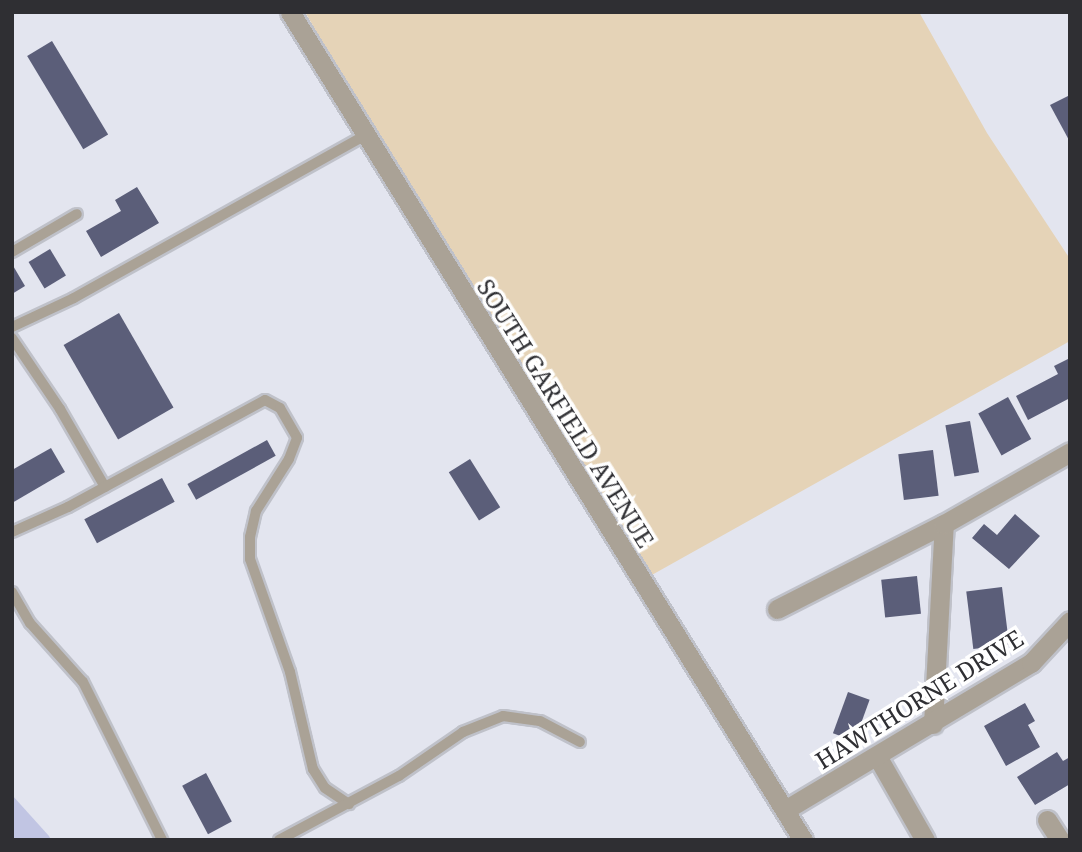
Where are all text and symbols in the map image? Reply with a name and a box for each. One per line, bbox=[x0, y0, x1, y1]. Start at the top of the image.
street label: SOUTH GARFIELD AVENUE bbox=[471, 273, 661, 553]
street label: HAWTHORNE DRIVE bbox=[810, 623, 1028, 775]

